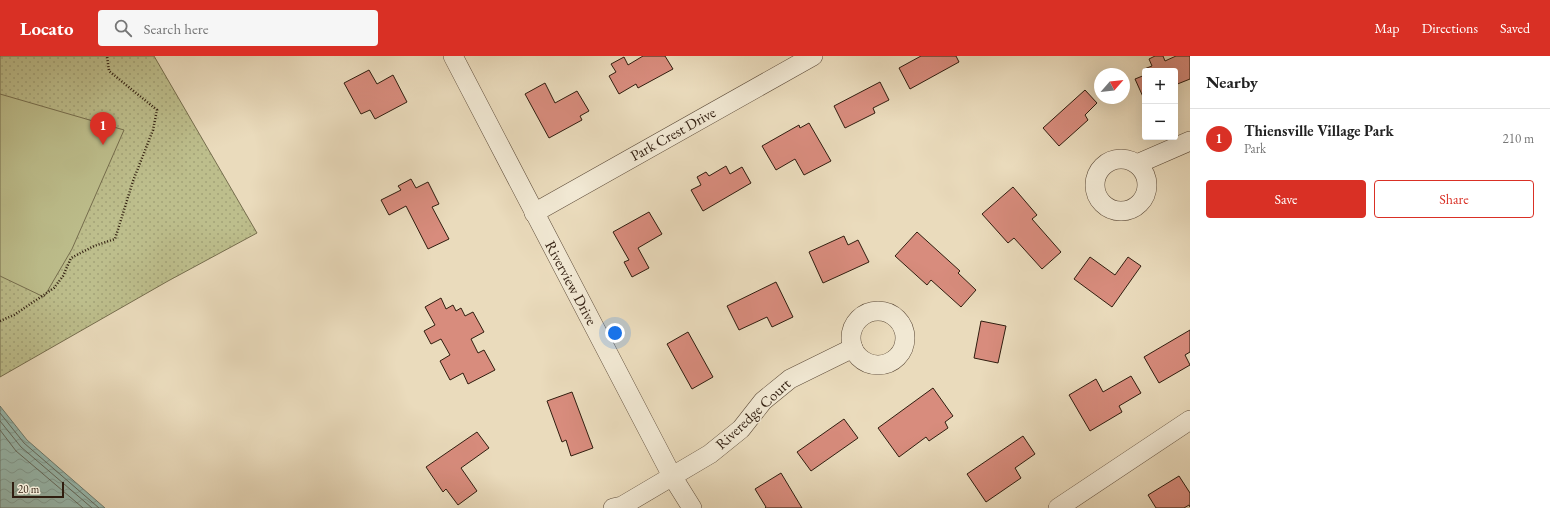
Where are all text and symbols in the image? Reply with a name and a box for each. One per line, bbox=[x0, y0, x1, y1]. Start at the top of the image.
search box bbox=[98, 10, 378, 46]
text: Locato bbox=[20, 16, 74, 41]
icon: search bbox=[112, 17, 134, 39]
text: Search here bbox=[144, 19, 209, 38]
text: Map bbox=[1374, 19, 1400, 37]
text: Directions bbox=[1422, 19, 1478, 37]
text: Saved bbox=[1500, 19, 1530, 37]
north arrow bbox=[1094, 68, 1130, 104]
map controls bbox=[1142, 68, 1178, 140]
button: + bbox=[1142, 68, 1178, 104]
text: Nearby bbox=[1206, 71, 1258, 93]
street label: Park Crest Drive bbox=[627, 102, 719, 165]
button: − bbox=[1142, 104, 1178, 140]
pin: 1 bbox=[90, 112, 116, 145]
text: Thiensville Village Park bbox=[1244, 121, 1394, 140]
text: 1 bbox=[1216, 130, 1222, 147]
text: 210 m bbox=[1503, 130, 1534, 147]
text: Park bbox=[1244, 140, 1266, 157]
button: Save bbox=[1206, 180, 1366, 218]
button: Share bbox=[1374, 180, 1534, 218]
street label: Riverview Drive bbox=[541, 237, 602, 328]
your location bbox=[605, 323, 625, 343]
street label: Riveredge Court bbox=[711, 374, 794, 453]
scale bar bbox=[12, 480, 64, 499]
text: 20 m bbox=[18, 482, 39, 496]

